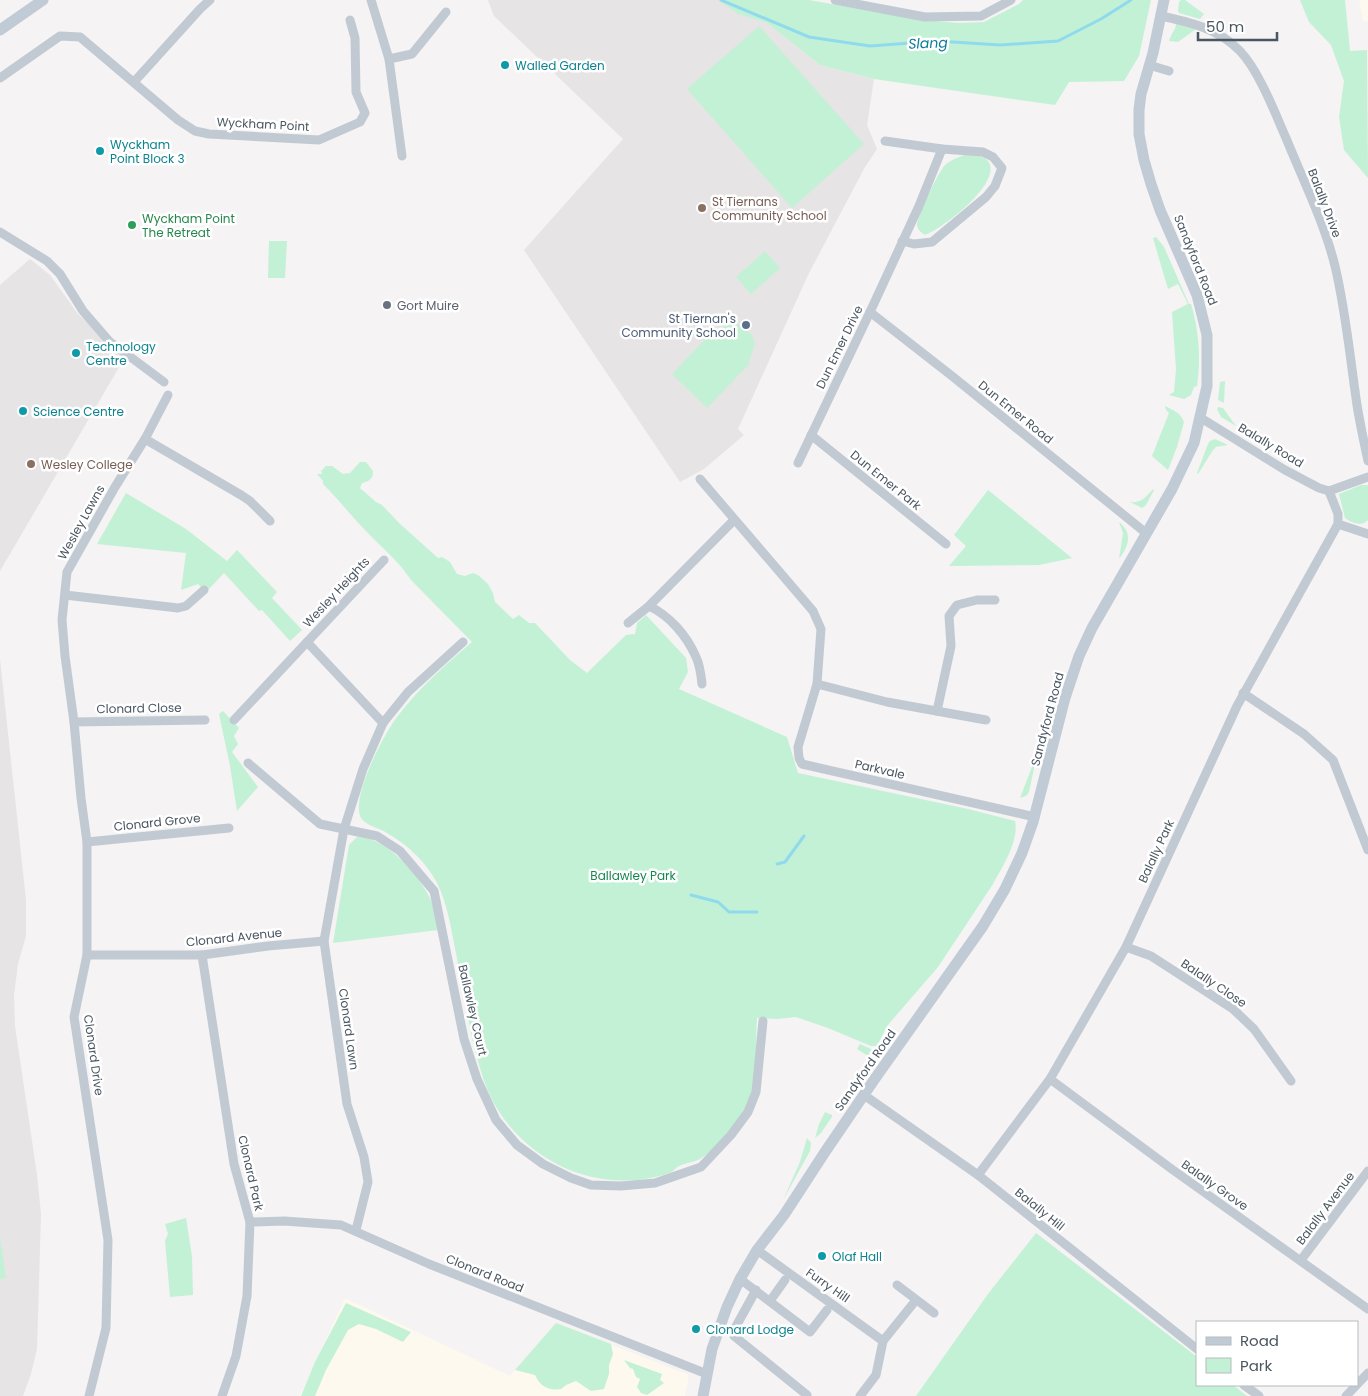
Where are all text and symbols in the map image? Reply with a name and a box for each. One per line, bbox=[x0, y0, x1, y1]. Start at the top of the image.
scale bar bbox=[1198, 10, 1277, 42]
text: 50 m bbox=[1206, 16, 1244, 37]
water label: Slang bbox=[908, 32, 949, 54]
place label: Walled Garden bbox=[515, 57, 605, 74]
marker: Walled Garden bbox=[499, 59, 511, 71]
street label: Wyckham Point bbox=[216, 113, 310, 135]
place label: Wyckham Point Block 3 bbox=[110, 136, 185, 167]
marker: Wyckham Point Block 3 bbox=[94, 145, 106, 157]
street label: Balally Drive bbox=[1304, 166, 1346, 240]
place label: St Tiernans Community School bbox=[712, 193, 827, 224]
marker: St Tiernans Community School bbox=[696, 202, 708, 214]
place label: Wyckham Point The Retreat bbox=[142, 210, 235, 241]
street label: Sandyford Road bbox=[1170, 212, 1222, 308]
marker: Wyckham Point The Retreat bbox=[126, 219, 138, 231]
place label: Gort Muire bbox=[397, 297, 459, 314]
marker: Gort Muire bbox=[381, 299, 393, 311]
street label: Dun Emer Drive bbox=[811, 302, 867, 392]
place label: St Tiernan's Community School bbox=[621, 310, 736, 341]
marker: St Tiernan's Community School bbox=[740, 319, 752, 331]
place label: Technology Centre bbox=[86, 338, 156, 369]
marker: Technology Centre bbox=[70, 347, 82, 359]
street label: Dun Emer Road bbox=[975, 376, 1057, 448]
place label: Science Centre bbox=[33, 403, 124, 420]
marker: Science Centre bbox=[17, 405, 29, 417]
street label: Balally Road bbox=[1235, 419, 1307, 471]
street label: Dun Emer Park bbox=[847, 446, 926, 514]
place label: Wesley College bbox=[41, 456, 133, 473]
marker: Wesley College bbox=[25, 458, 37, 470]
street label: Wesley Lawns bbox=[53, 482, 109, 562]
street label: Wesley Heights bbox=[299, 553, 373, 631]
street label: Sandyford Road bbox=[1026, 670, 1068, 768]
street label: Clonard Close bbox=[96, 699, 182, 717]
street label: Parkvale bbox=[853, 755, 907, 783]
street label: Clonard Grove bbox=[113, 809, 201, 835]
street label: Balally Park bbox=[1134, 816, 1178, 885]
park label: Ballawley Park bbox=[590, 867, 677, 884]
street label: Clonard Avenue bbox=[185, 924, 283, 950]
street label: Balally Close bbox=[1178, 955, 1250, 1011]
street label: Ballawley Court bbox=[454, 963, 492, 1057]
street label: Clonard Lawn bbox=[335, 987, 363, 1071]
street label: Clonard Drive bbox=[80, 1013, 108, 1097]
street label: Sandyford Road bbox=[830, 1026, 900, 1114]
street label: Clonard Park bbox=[234, 1133, 268, 1213]
street label: Balally Grove bbox=[1178, 1156, 1252, 1214]
street label: Balally Avenue bbox=[1292, 1168, 1358, 1248]
street label: Balally Hill bbox=[1012, 1184, 1069, 1234]
place label: Olaf Hall bbox=[832, 1248, 882, 1265]
street label: Clonard Road bbox=[443, 1250, 527, 1296]
marker: Olaf Hall bbox=[816, 1250, 828, 1262]
street label: Furry Hill bbox=[803, 1264, 853, 1306]
place label: Clonard Lodge bbox=[706, 1321, 794, 1338]
legend bbox=[1196, 1321, 1358, 1386]
marker: Clonard Lodge bbox=[690, 1323, 702, 1335]
text: Road bbox=[1240, 1330, 1279, 1351]
text: Park bbox=[1240, 1355, 1272, 1376]

